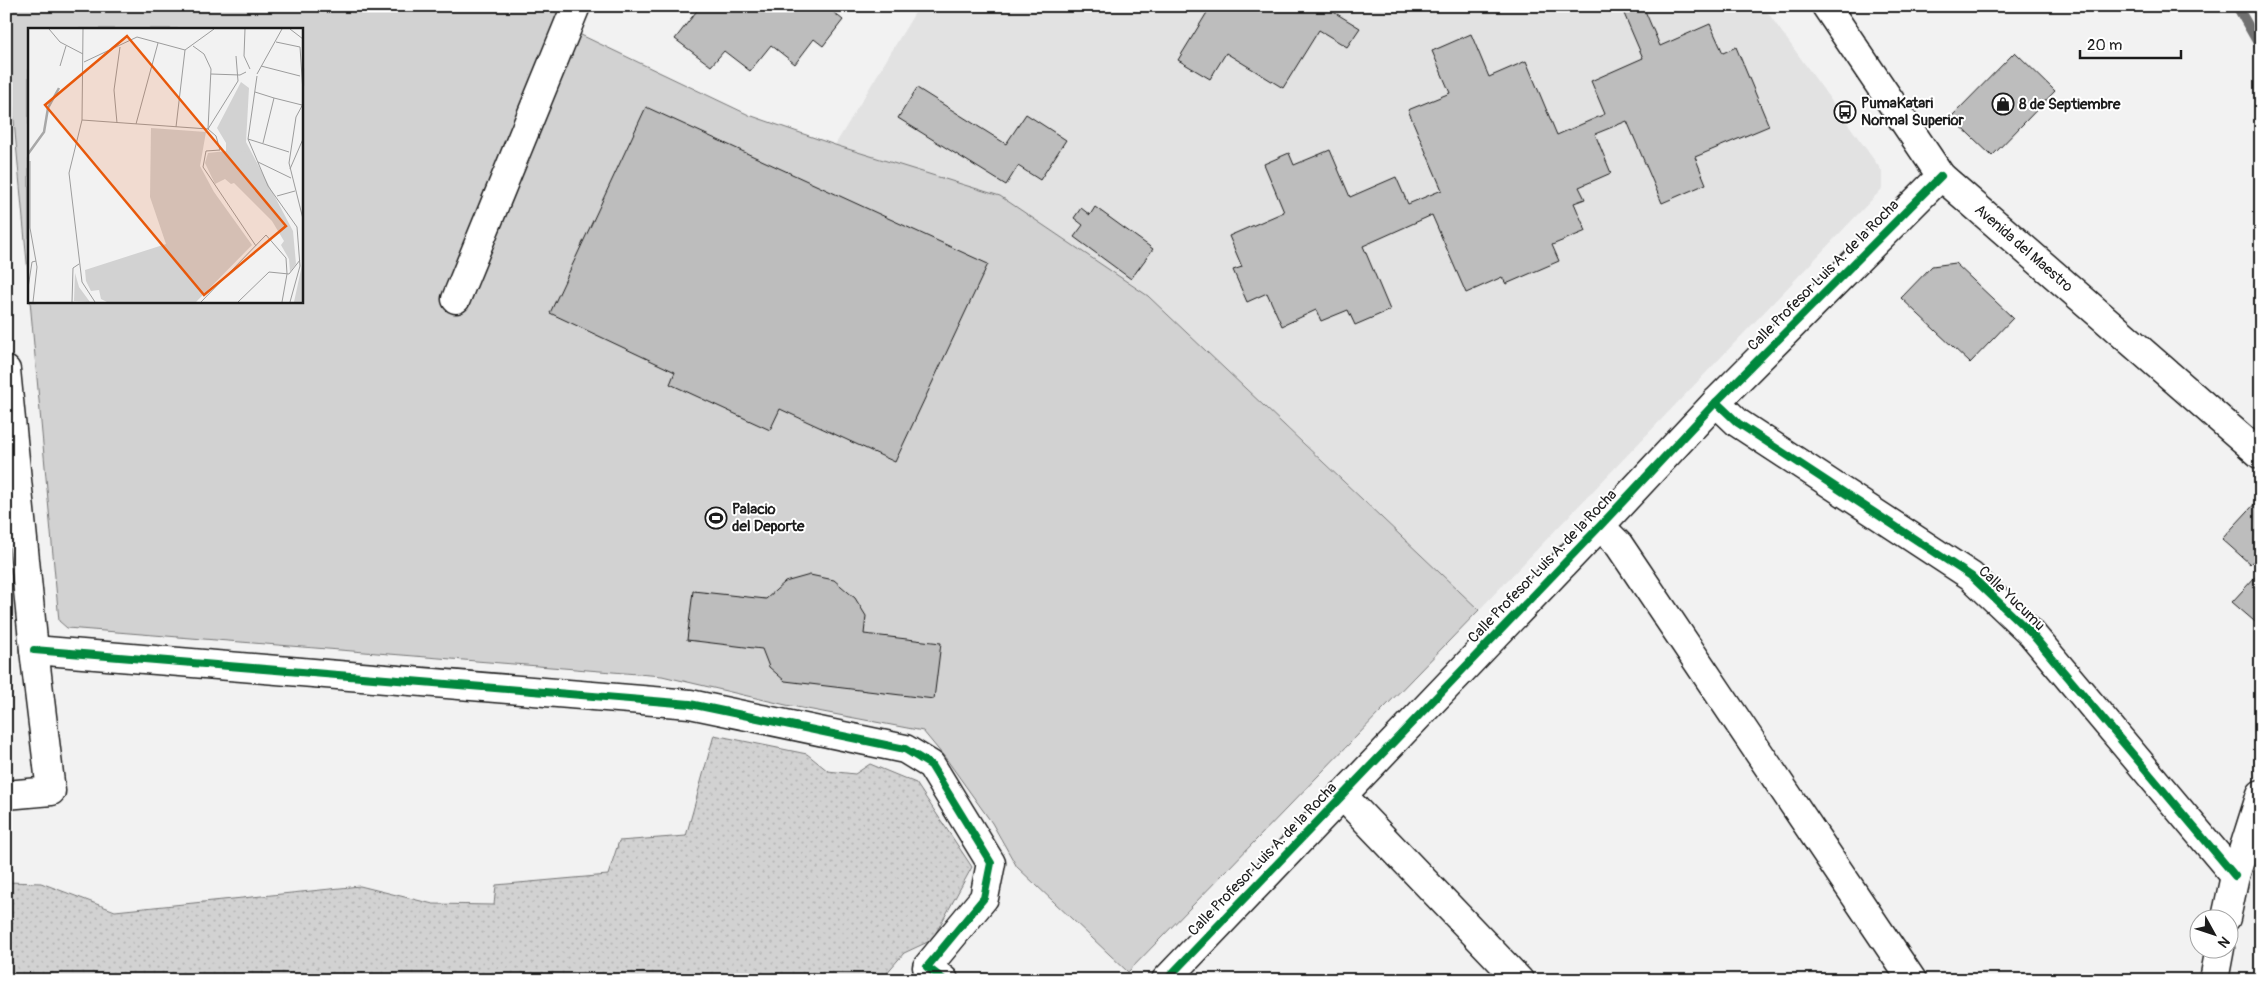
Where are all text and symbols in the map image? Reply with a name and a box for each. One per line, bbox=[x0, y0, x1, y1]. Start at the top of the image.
inset map bbox=[28, 28, 302, 302]
scale bar bbox=[2080, 28, 2181, 60]
text: 20 m bbox=[2087, 36, 2122, 55]
shop icon: 8 de Septiembre bbox=[1991, 92, 2015, 116]
place label: PumaKatari Normal Superior bbox=[1861, 94, 1965, 130]
place label: 8 de Septiembre bbox=[2019, 95, 2121, 114]
bus stop icon: PumaKatari Normal Superior bbox=[1833, 100, 1857, 124]
street label: Calle Profesor Luis A. de la Rocha bbox=[1744, 196, 1903, 355]
street label: Avenida del Maestro bbox=[1971, 200, 2077, 296]
street label: Calle Profesor Luis A. de la Rocha bbox=[1464, 486, 1621, 647]
place label: Palacio del Deporte bbox=[732, 500, 805, 536]
sports icon: Palacio del Deporte bbox=[704, 506, 728, 530]
street label: Calle Yucumu bbox=[1974, 562, 2049, 635]
street label: Calle Profesor Luis A. de la Rocha bbox=[1184, 779, 1341, 940]
north arrow bbox=[2190, 908, 2240, 958]
text: N bbox=[2214, 933, 2233, 951]

